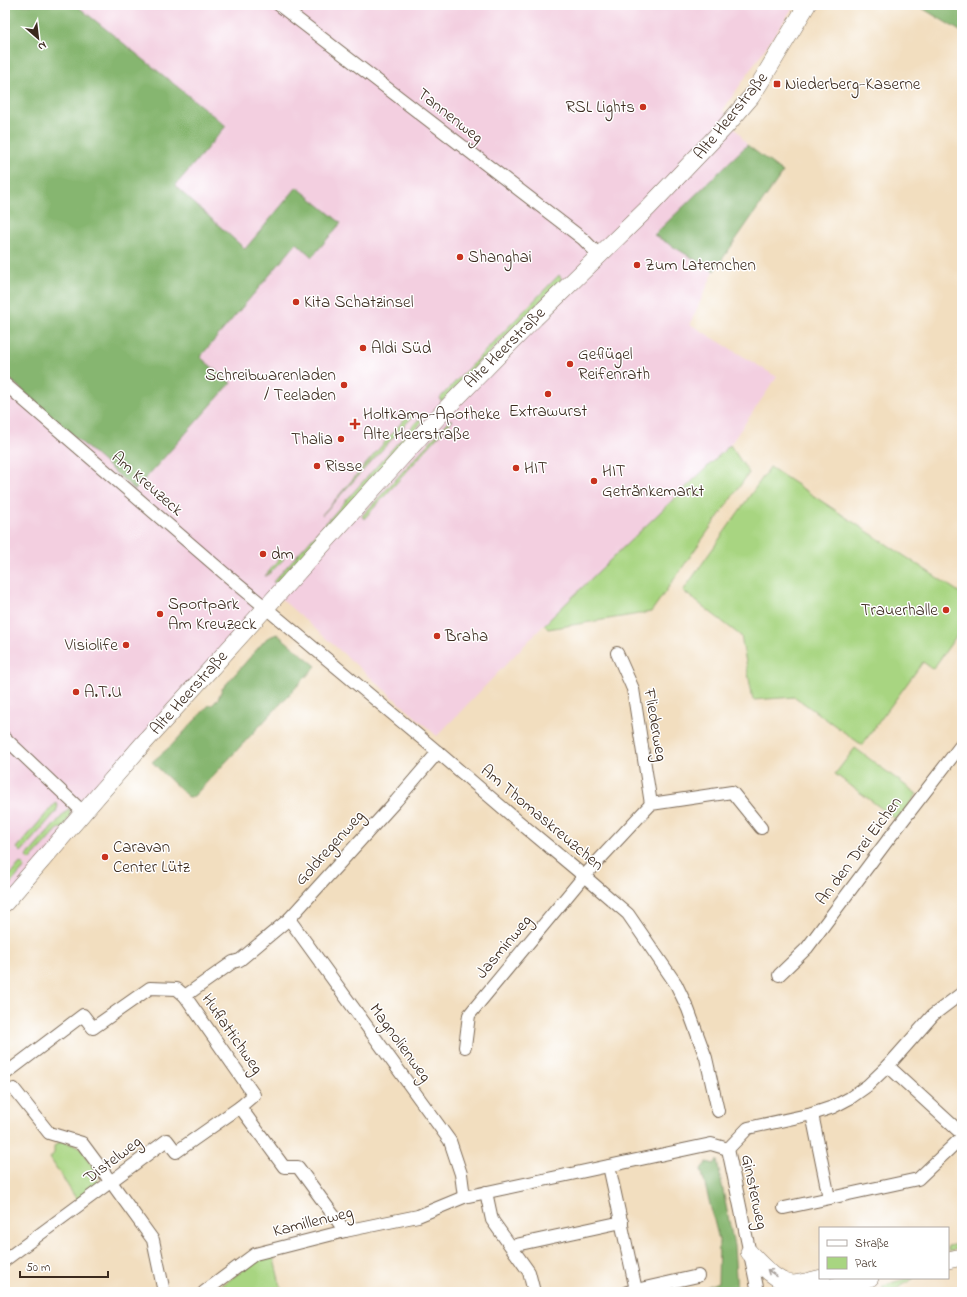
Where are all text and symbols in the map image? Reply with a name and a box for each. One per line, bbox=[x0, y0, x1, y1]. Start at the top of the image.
north arrow bbox=[18, 18, 58, 58]
text: N bbox=[35, 37, 49, 55]
street label: Alte Heerstraße bbox=[688, 66, 775, 165]
place label: Niederberg-Kaserne bbox=[785, 72, 921, 99]
marker: Niederberg-Kaserne bbox=[772, 79, 782, 89]
street label: Tannenweg bbox=[410, 82, 488, 151]
place label: RSL Lights bbox=[565, 95, 635, 122]
marker: RSL Lights bbox=[638, 102, 648, 112]
place label: Shanghai bbox=[468, 245, 532, 272]
marker: Shanghai bbox=[455, 252, 465, 262]
place label: Zum Laternchen bbox=[645, 253, 756, 278]
marker: Zum Laternchen bbox=[632, 260, 642, 270]
place label: Kita Schatzinsel bbox=[304, 290, 414, 315]
marker: Kita Schatzinsel bbox=[291, 297, 301, 307]
street label: Alte Heerstraße bbox=[458, 301, 552, 395]
place label: Aldi Süd bbox=[371, 336, 432, 361]
place label: Geflügel Reifenrath bbox=[578, 342, 650, 387]
marker: Aldi Süd bbox=[358, 343, 368, 353]
marker: Geflügel Reifenrath bbox=[565, 359, 575, 369]
place label: Schreibwarenladen / Teeladen bbox=[205, 363, 336, 408]
marker: Schreibwarenladen / Teeladen bbox=[339, 380, 349, 390]
marker: Extrawurst bbox=[543, 389, 553, 399]
place label: Extrawurst bbox=[509, 399, 588, 424]
place label: Holtkamp-Apotheke Alte Heerstraße bbox=[363, 402, 501, 447]
marker: Holtkamp-Apotheke Alte Heerstraße bbox=[350, 419, 360, 429]
place label: Thalia bbox=[291, 427, 333, 452]
marker: Thalia bbox=[336, 434, 346, 444]
street label: Am Kreuzeck bbox=[105, 446, 189, 523]
place label: Risse bbox=[325, 454, 363, 479]
place label: HIT bbox=[524, 456, 548, 481]
place label: HIT Getränkemarkt bbox=[602, 459, 704, 504]
marker: Risse bbox=[312, 461, 322, 471]
marker: HIT bbox=[511, 463, 521, 473]
marker: HIT Getränkemarkt bbox=[589, 476, 599, 486]
place label: dm bbox=[271, 542, 294, 567]
marker: dm bbox=[258, 549, 268, 559]
place label: Sportpark Am Kreuzeck bbox=[168, 592, 257, 637]
place label: Trauerhalle bbox=[861, 598, 938, 623]
marker: Trauerhalle bbox=[941, 605, 951, 615]
marker: Sportpark Am Kreuzeck bbox=[155, 609, 165, 619]
place label: Braha bbox=[444, 624, 488, 649]
marker: Braha bbox=[432, 631, 442, 641]
place label: Visiolife bbox=[64, 633, 118, 658]
marker: Visiolife bbox=[121, 640, 131, 650]
street label: Alte Heerstraße bbox=[144, 645, 234, 741]
place label: A.T.U bbox=[84, 680, 122, 705]
street label: Fliederweg bbox=[634, 686, 674, 764]
marker: A.T.U bbox=[71, 687, 81, 697]
street label: Am Thomaskreuzchen bbox=[475, 759, 609, 877]
street label: An den Drei Eichen bbox=[810, 791, 908, 911]
street label: Goldregenweg bbox=[289, 805, 372, 893]
place label: Caravan Center Lütz bbox=[113, 835, 191, 880]
marker: Caravan Center Lütz bbox=[100, 852, 110, 862]
street label: Jasminweg bbox=[470, 909, 540, 986]
street label: Huflattichweg bbox=[193, 988, 269, 1081]
street label: Magnolienweg bbox=[361, 998, 437, 1089]
street label: Distelweg bbox=[78, 1130, 148, 1192]
street label: Ginsterweg bbox=[732, 1152, 774, 1232]
street label: Kamillenweg bbox=[270, 1200, 356, 1246]
legend bbox=[819, 1227, 949, 1279]
text: Straße bbox=[855, 1235, 889, 1253]
scale bar bbox=[20, 1253, 108, 1279]
text: Park bbox=[855, 1255, 877, 1273]
text: 50 m bbox=[26, 1259, 50, 1277]
one-way arrow bbox=[767, 1269, 778, 1277]

